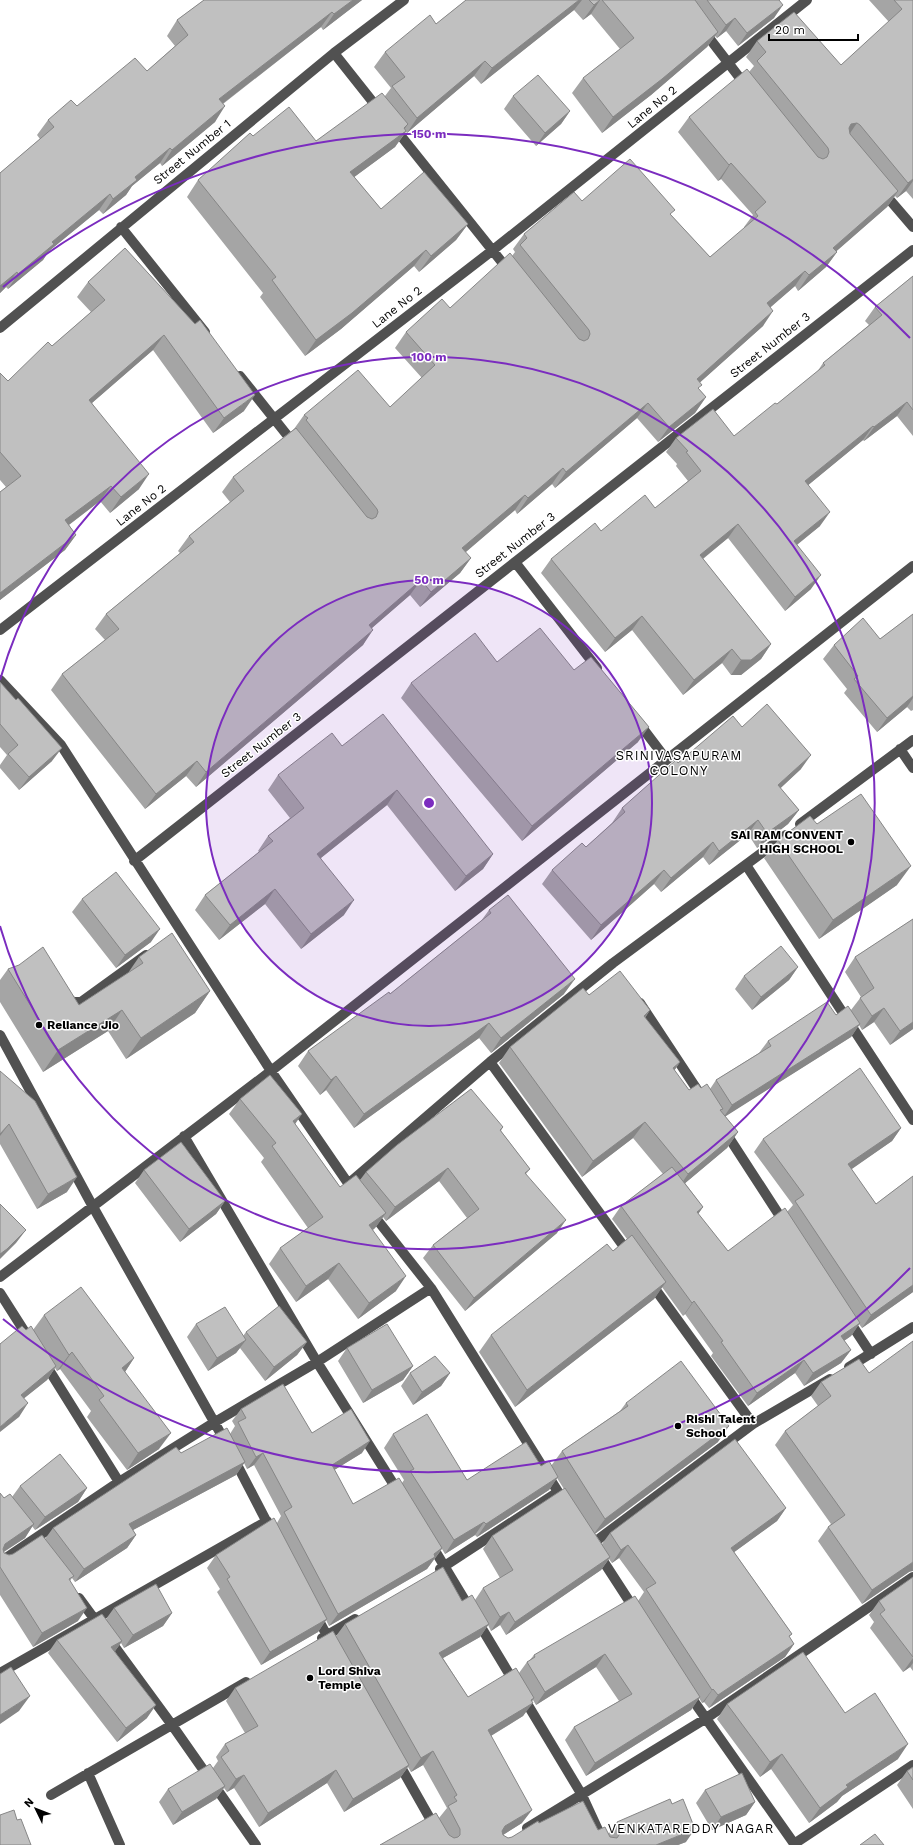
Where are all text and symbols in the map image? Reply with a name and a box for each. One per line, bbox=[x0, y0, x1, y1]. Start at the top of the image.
scale bar bbox=[769, 16, 858, 42]
text: 20 m bbox=[775, 23, 805, 37]
street label: Lane No 2 bbox=[625, 83, 679, 131]
street label: Street Number 1 bbox=[151, 117, 233, 187]
text: 150 m bbox=[412, 127, 446, 141]
street label: Lane No 2 bbox=[369, 283, 425, 331]
street label: Street Number 3 bbox=[727, 309, 813, 381]
text: 100 m bbox=[411, 350, 447, 364]
street label: Lane No 2 bbox=[113, 481, 169, 529]
street label: Street Number 3 bbox=[472, 509, 558, 581]
text: 50 m bbox=[414, 573, 444, 587]
street label: Street Number 3 bbox=[218, 709, 304, 781]
district label: SRINIVASAPURAM COLONY bbox=[616, 748, 742, 778]
centre of rings bbox=[422, 796, 436, 810]
place label: SAI RAM CONVENT HIGH SCHOOL bbox=[731, 828, 843, 856]
marker: SAI RAM CONVENT HIGH SCHOOL bbox=[846, 837, 856, 847]
place label: Reliance Jio bbox=[47, 1018, 119, 1032]
marker: Reliance Jio bbox=[34, 1020, 44, 1030]
place label: Rishi Talent School bbox=[686, 1412, 756, 1440]
marker: Rishi Talent School bbox=[673, 1421, 683, 1431]
place label: Lord Shiva Temple bbox=[318, 1664, 381, 1692]
marker: Lord Shiva Temple bbox=[305, 1673, 315, 1683]
north arrow bbox=[16, 1789, 56, 1829]
text: N bbox=[22, 1795, 37, 1810]
district label: VENKATAREDDY NAGAR bbox=[608, 1821, 774, 1836]

